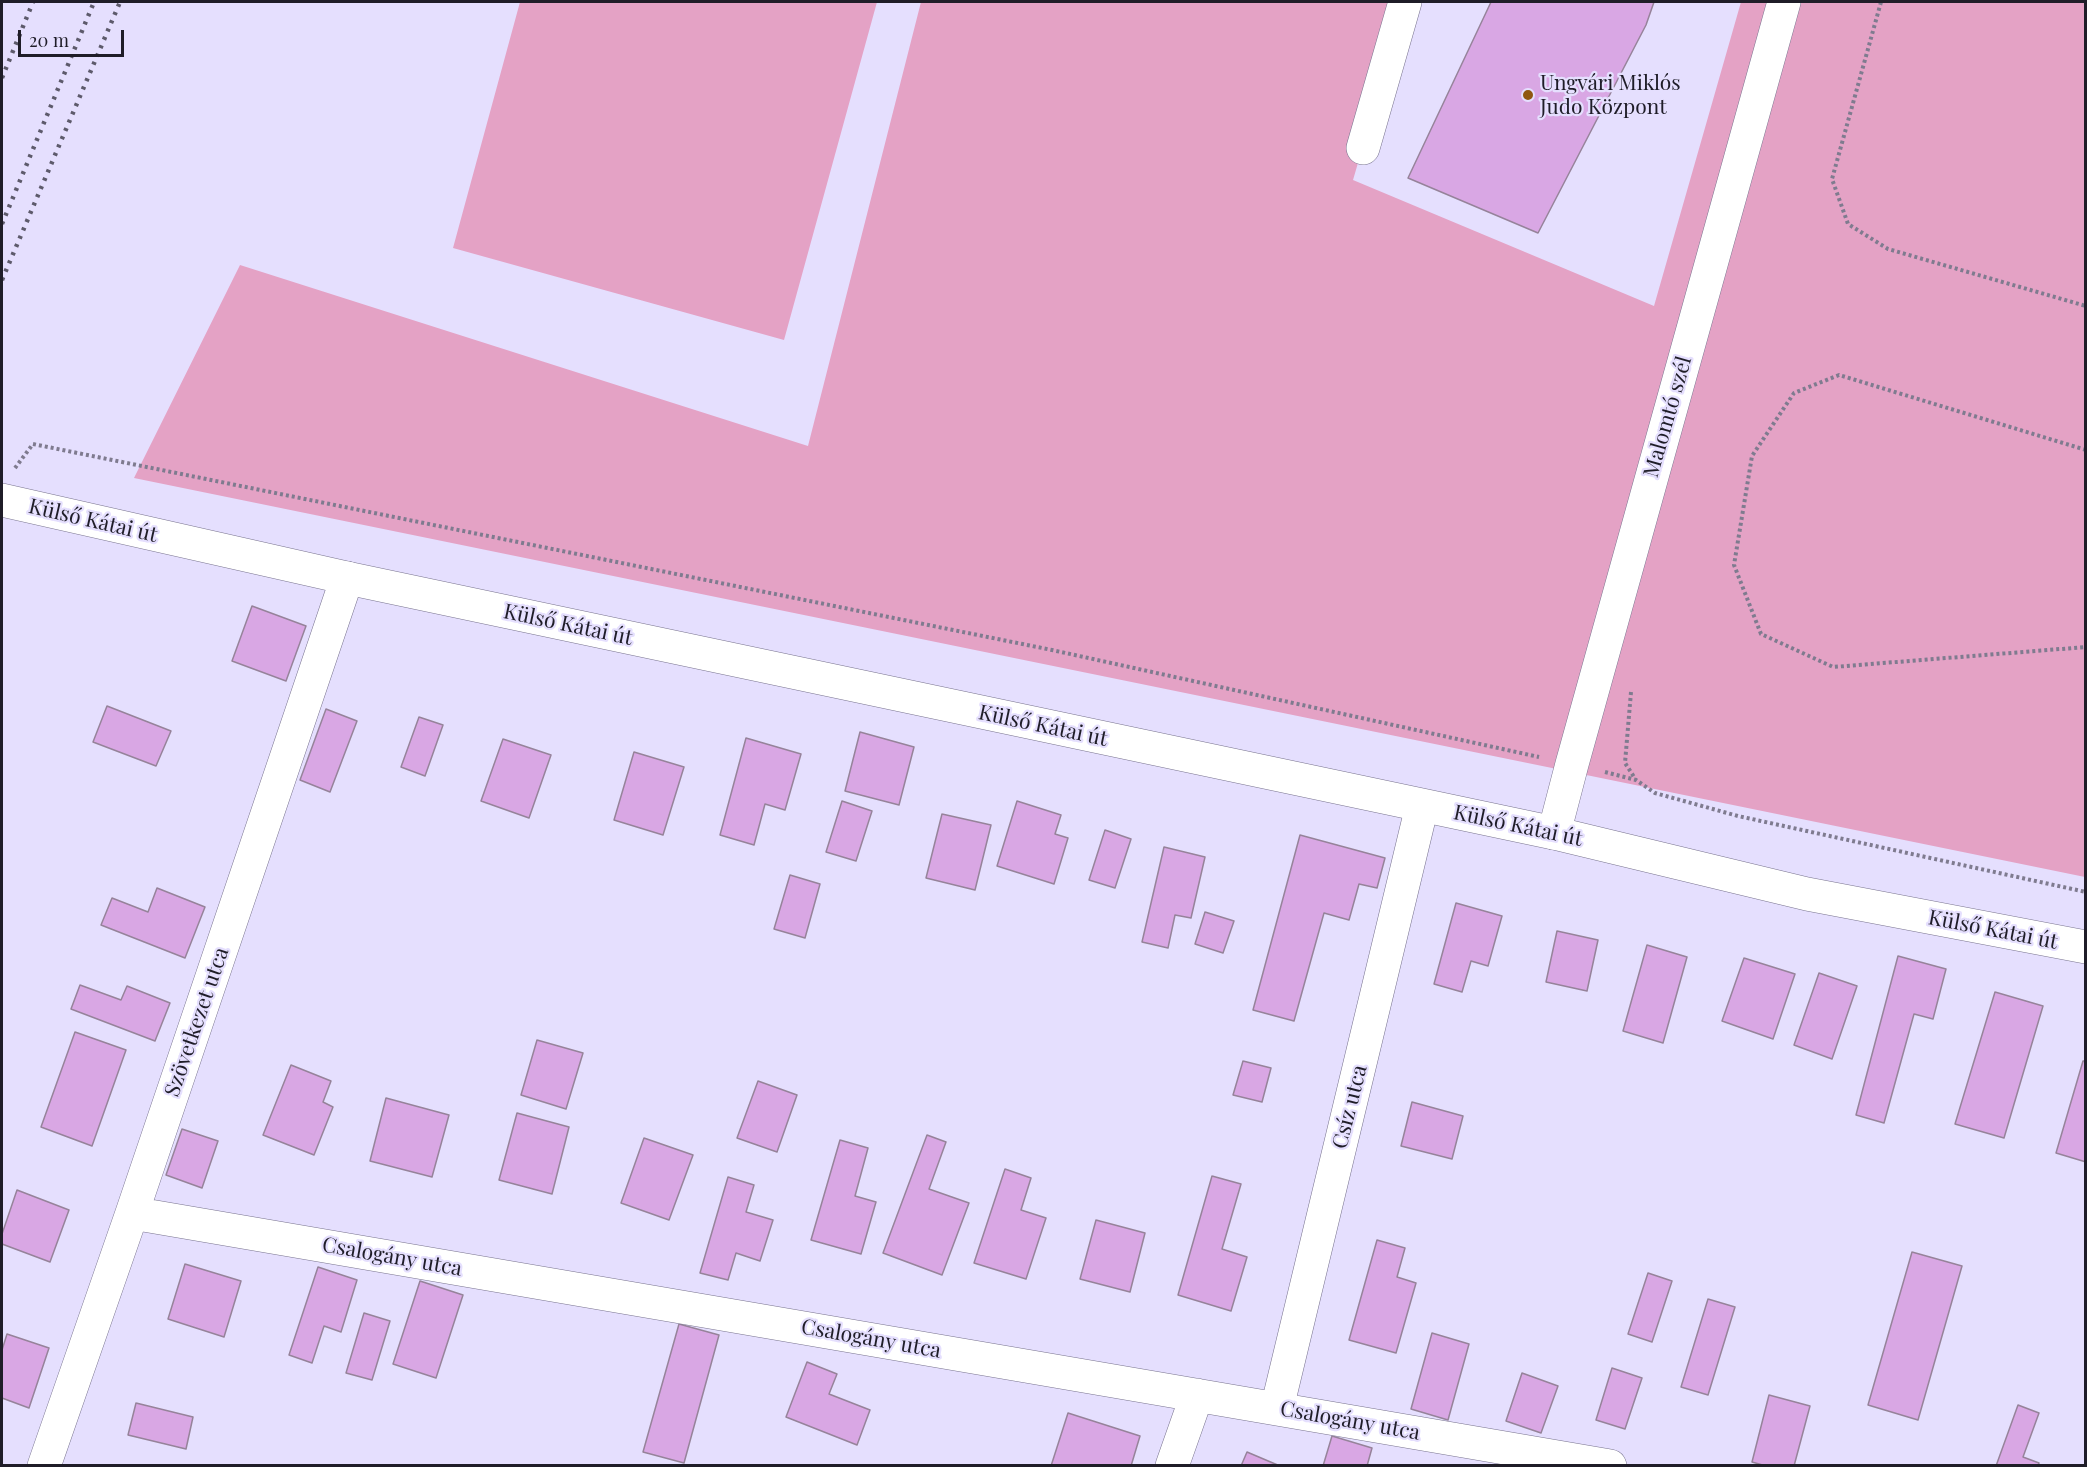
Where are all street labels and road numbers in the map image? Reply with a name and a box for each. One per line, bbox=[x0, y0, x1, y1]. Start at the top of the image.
street label: Malomtó szél bbox=[1639, 354, 1697, 480]
street label: Külső Kátai út bbox=[26, 494, 160, 548]
street label: Külső Kátai út bbox=[501, 599, 635, 651]
street label: Külső Kátai út bbox=[976, 700, 1110, 752]
street label: Külső Kátai út bbox=[1451, 800, 1585, 852]
street label: Külső Kátai út bbox=[1926, 905, 2060, 955]
street label: Szövetkezet utca bbox=[160, 944, 234, 1100]
street label: Csíz utca bbox=[1327, 1062, 1373, 1152]
street label: Csalogány utca bbox=[320, 1232, 464, 1282]
street label: Csalogány utca bbox=[799, 1314, 943, 1364]
street label: Csalogány utca bbox=[1278, 1396, 1422, 1446]

